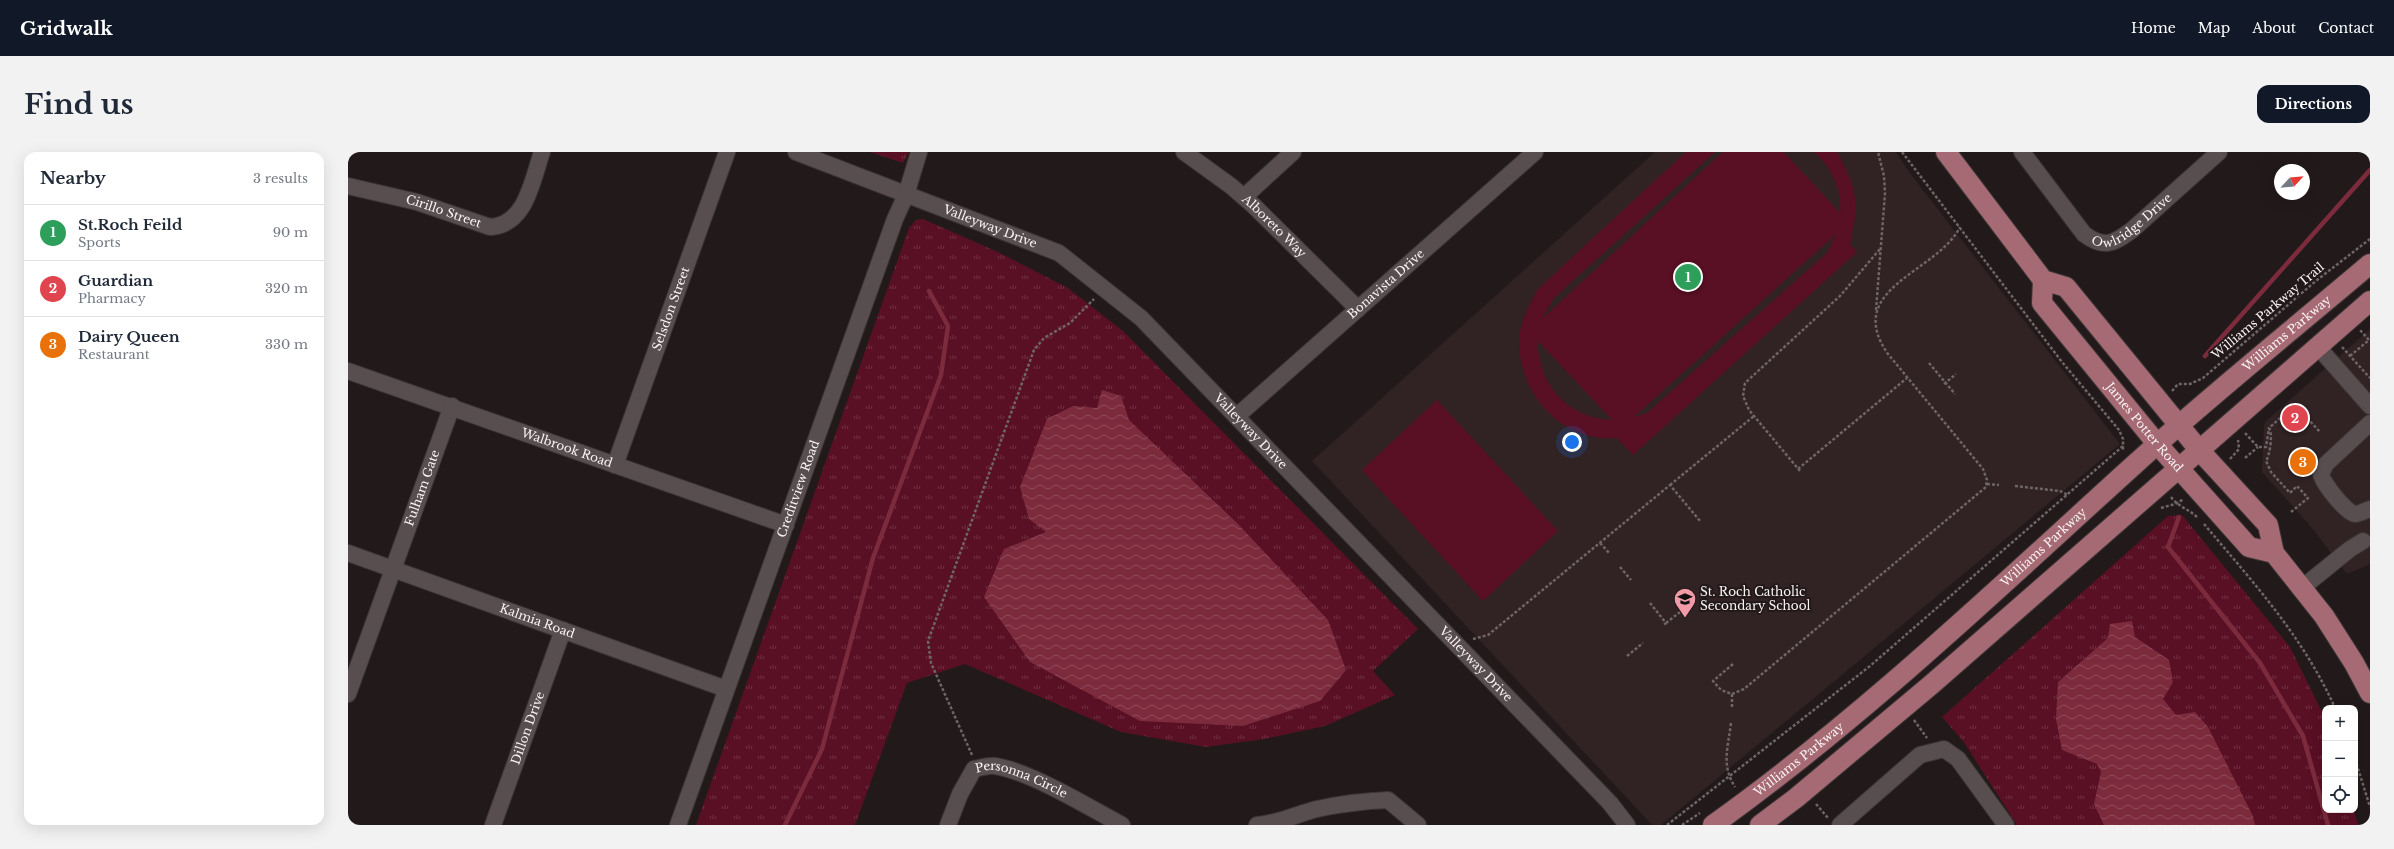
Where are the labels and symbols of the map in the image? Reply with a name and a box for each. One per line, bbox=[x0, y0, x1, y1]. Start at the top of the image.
north arrow bbox=[2274, 164, 2310, 200]
street label: Alboreto Way bbox=[1239, 190, 1310, 261]
street label: Owlridge Drive bbox=[2089, 190, 2175, 251]
street label: Cirillo Street bbox=[404, 192, 484, 231]
street label: Valleyway Drive bbox=[941, 201, 1039, 251]
street label: Bonavista Drive bbox=[1344, 246, 1427, 322]
street label: Williams Parkway Trail bbox=[2209, 260, 2327, 362]
pin: 1 bbox=[1675, 262, 1701, 292]
street label: Selsdon Street bbox=[649, 264, 692, 352]
street label: Williams Parkway bbox=[2240, 293, 2334, 375]
street label: James Potter Road bbox=[2102, 378, 2186, 475]
street label: Valleyway Drive bbox=[1211, 390, 1291, 472]
pin: 2 bbox=[2282, 403, 2308, 433]
street label: Walbrook Road bbox=[519, 424, 615, 470]
your location bbox=[1562, 432, 1582, 452]
street label: Creditview Road bbox=[774, 438, 822, 539]
pin: 3 bbox=[2290, 447, 2316, 477]
street label: Fulham Gate bbox=[401, 448, 443, 528]
street label: Williams Parkway bbox=[1997, 504, 2089, 590]
place label: St. Roch Catholic Secondary School bbox=[1700, 584, 1811, 613]
school or university icon: St. Roch Catholic Secondary School bbox=[1672, 586, 1698, 619]
street label: Kalmia Road bbox=[498, 600, 577, 641]
street label: Valleyway Drive bbox=[1436, 622, 1516, 705]
street label: Dillon Drive bbox=[507, 689, 547, 766]
street label: Williams Parkway bbox=[1750, 719, 1847, 800]
street label: Personna Circle bbox=[974, 758, 1070, 801]

